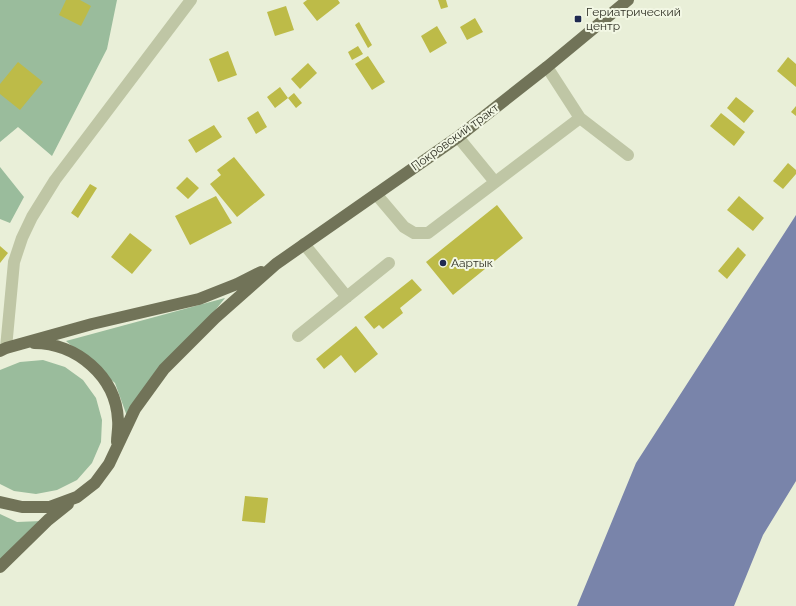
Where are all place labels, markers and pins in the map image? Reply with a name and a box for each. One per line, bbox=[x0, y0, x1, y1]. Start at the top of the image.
place label: Гериатрический центр bbox=[586, 5, 681, 33]
marker: Гериатрический центр bbox=[573, 14, 583, 24]
place label: Аартык bbox=[451, 256, 493, 270]
marker: Аартык bbox=[438, 258, 448, 268]

